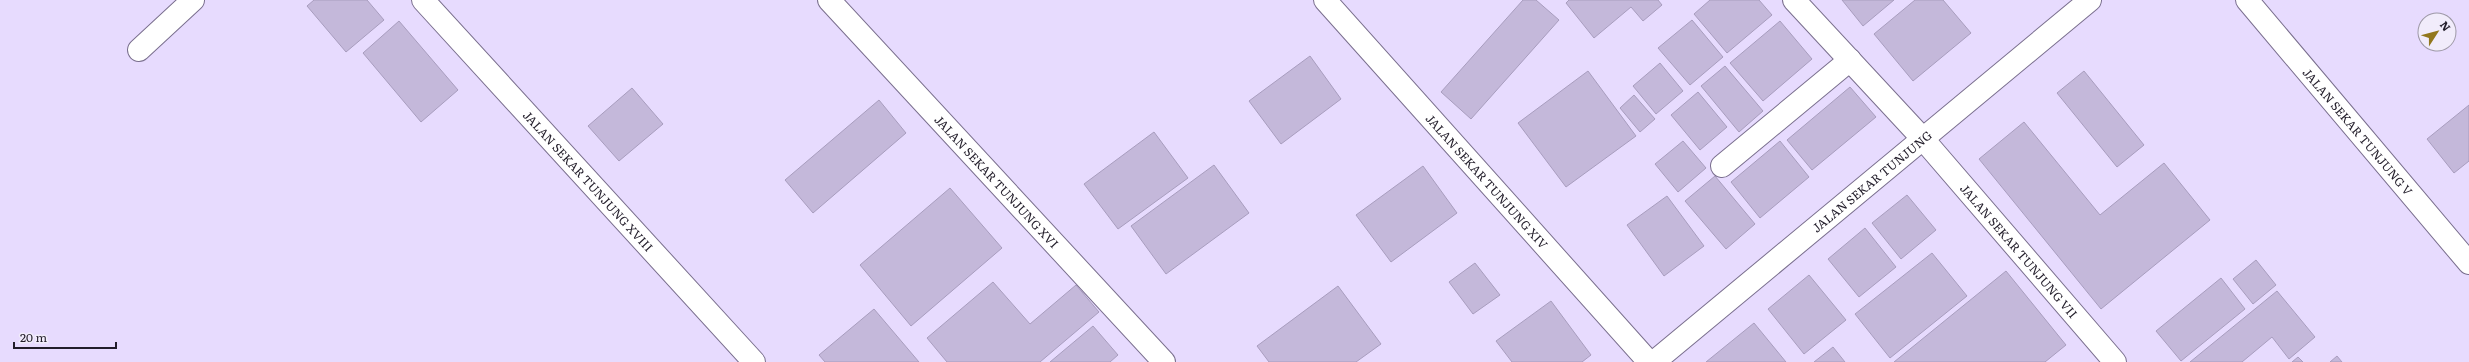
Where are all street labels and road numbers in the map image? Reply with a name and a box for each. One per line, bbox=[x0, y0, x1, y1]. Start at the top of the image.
street label: JALAN SEKAR TUNJUNG V bbox=[2299, 64, 2417, 199]
street label: JALAN SEKAR TUNJUNG XVIII bbox=[519, 106, 658, 255]
street label: JALAN SEKAR TUNJUNG XIV bbox=[1422, 110, 1552, 253]
street label: JALAN SEKAR TUNJUNG XVI bbox=[931, 111, 1063, 252]
street label: JALAN SEKAR TUNJUNG bbox=[1808, 126, 1936, 236]
street label: JALAN SEKAR TUNJUNG VII bbox=[1956, 180, 2082, 322]

